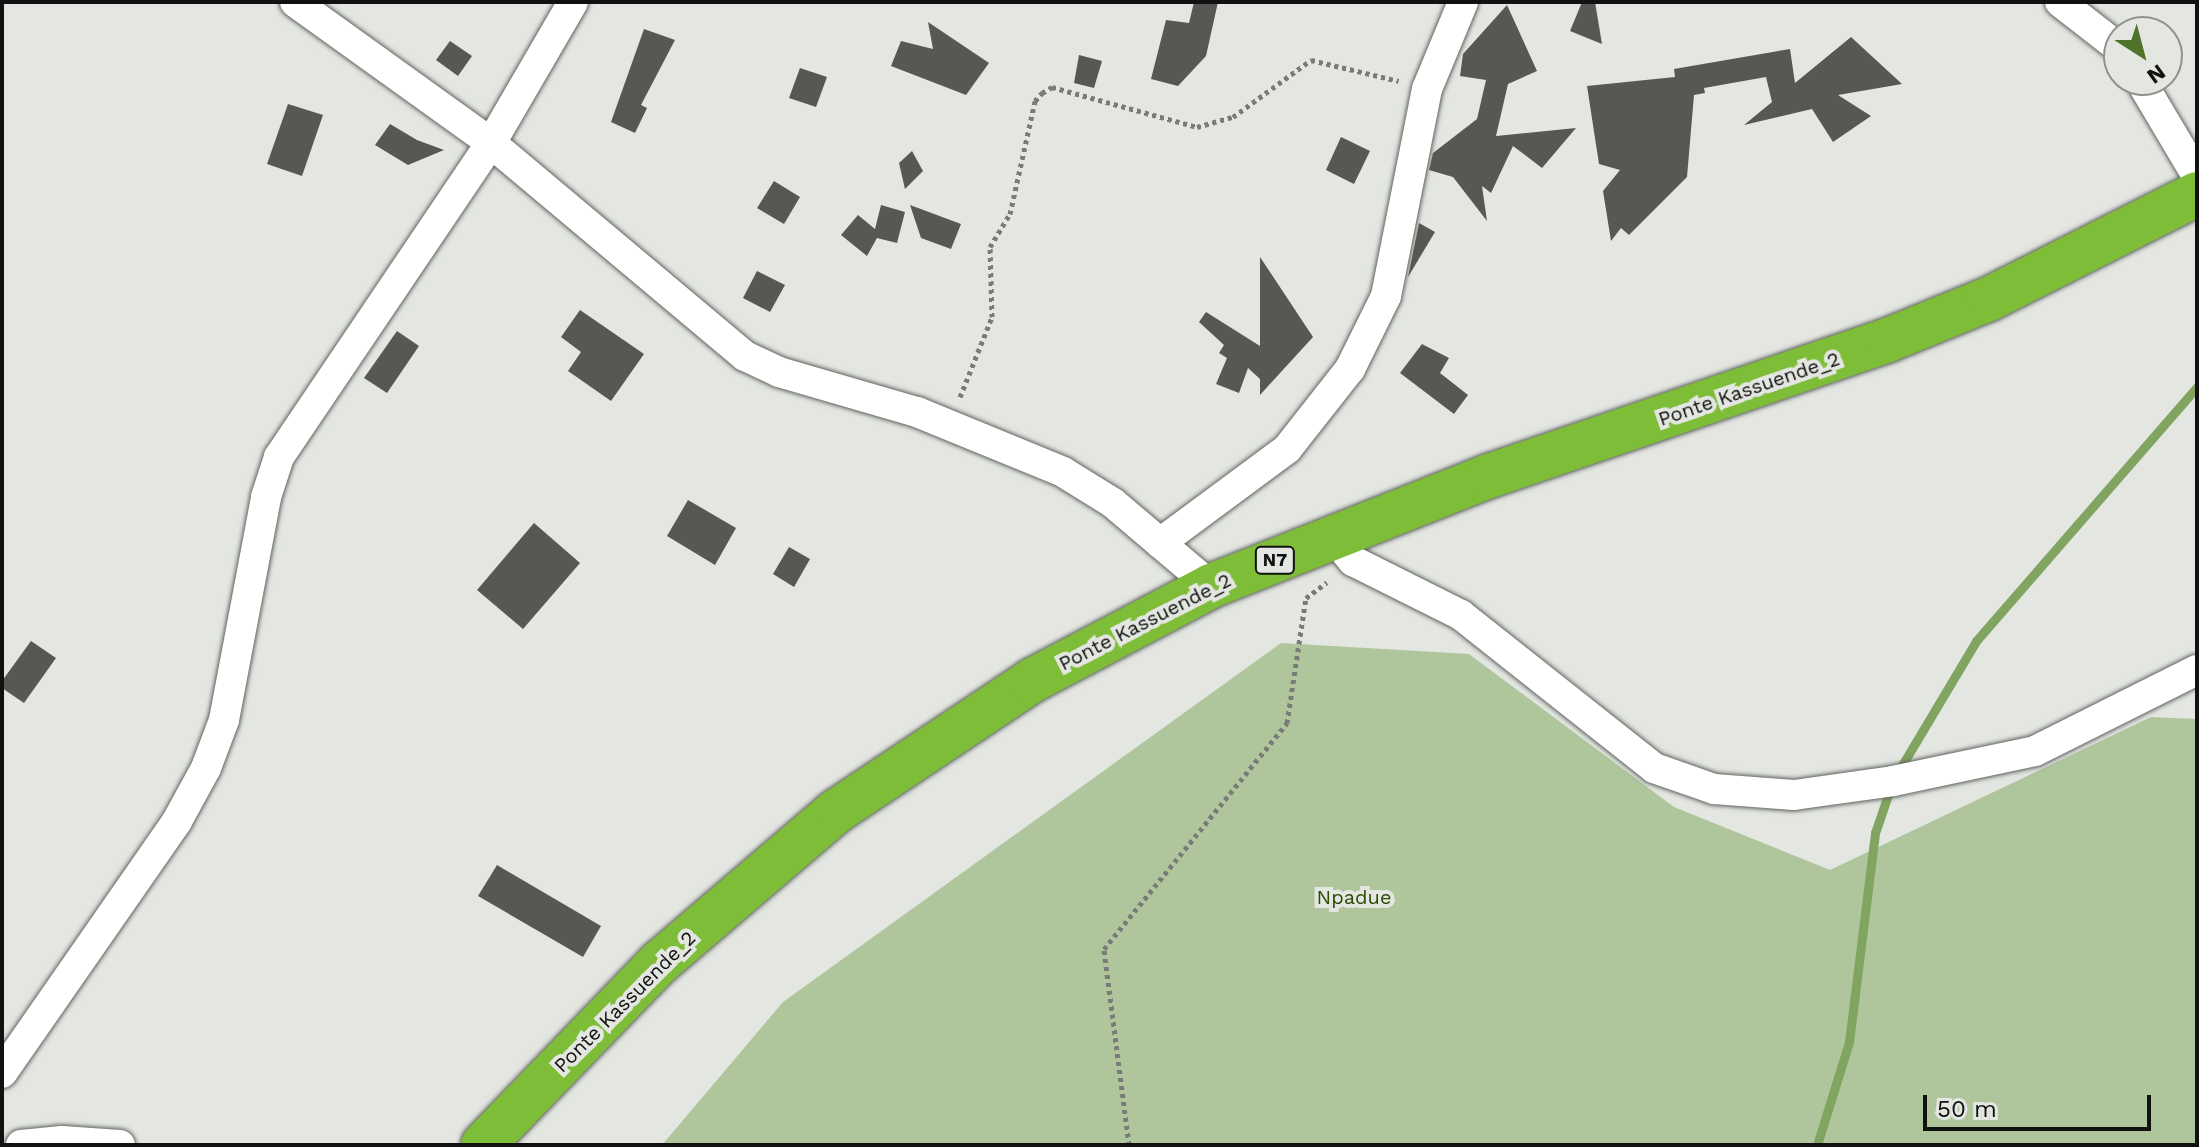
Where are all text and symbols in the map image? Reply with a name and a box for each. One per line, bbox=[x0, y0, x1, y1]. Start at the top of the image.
north arrow bbox=[2103, 16, 2183, 96]
text: N bbox=[2142, 59, 2170, 89]
street label: Ponte Kassuende_2 bbox=[1655, 347, 1843, 431]
road number: N7 bbox=[1253, 546, 1297, 574]
street label: Ponte Kassuende_2 bbox=[1055, 568, 1235, 676]
park label: Npadue bbox=[1317, 885, 1391, 909]
street label: Ponte Kassuende_2 bbox=[549, 926, 701, 1078]
scale bar bbox=[1927, 1079, 2155, 1129]
text: 50 m bbox=[1937, 1095, 1997, 1123]

